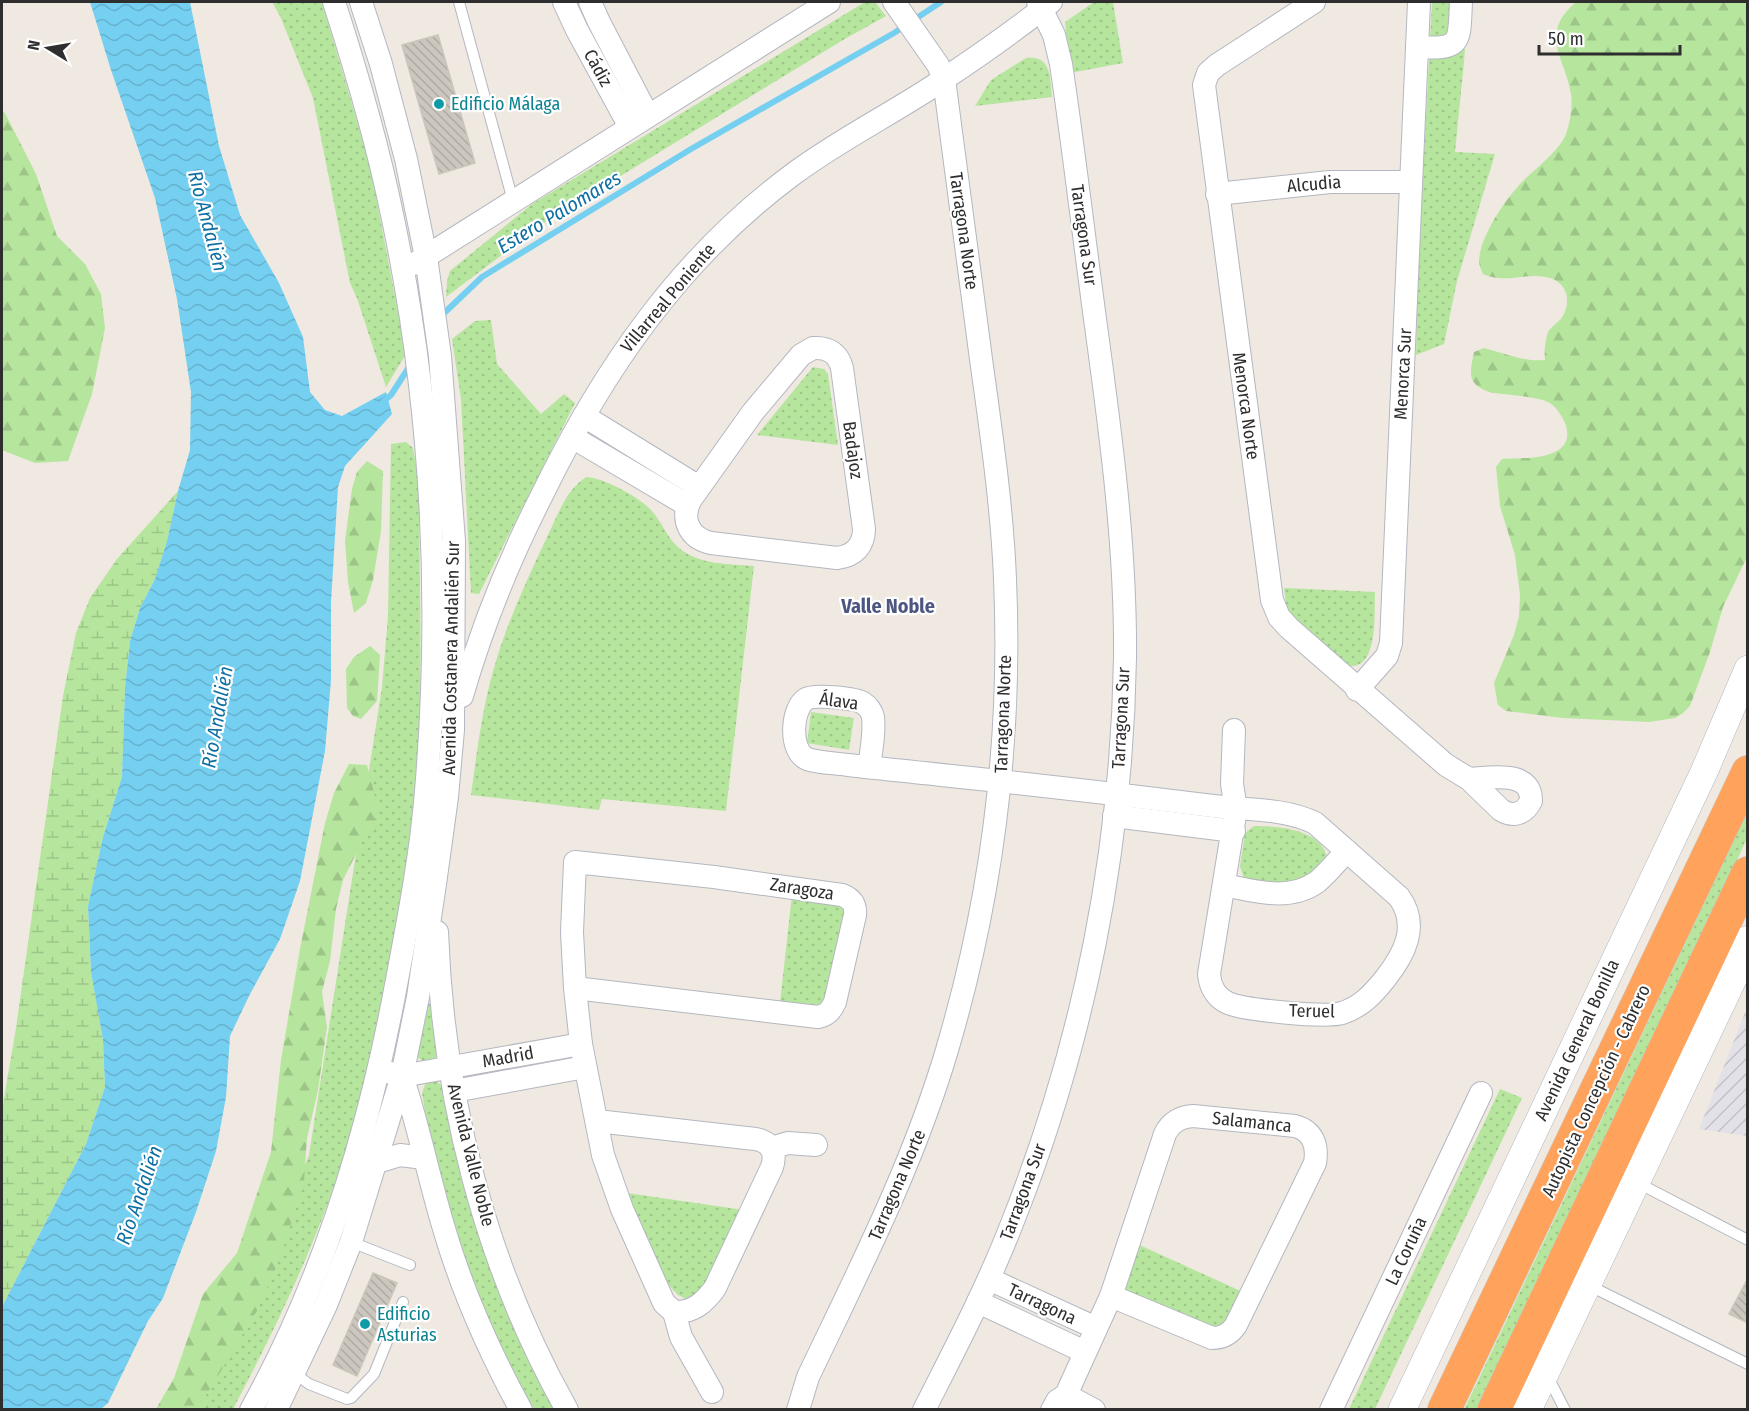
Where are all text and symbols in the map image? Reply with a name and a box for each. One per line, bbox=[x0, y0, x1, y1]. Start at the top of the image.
north arrow bbox=[18, 18, 78, 78]
scale bar bbox=[1539, 18, 1680, 56]
text: 50 m bbox=[1548, 28, 1584, 50]
text: N bbox=[24, 39, 44, 52]
street label: Cádiz bbox=[579, 46, 617, 90]
place label: Edificio Málaga bbox=[451, 93, 560, 115]
marker: Edificio Málaga bbox=[432, 97, 446, 111]
water label: Estero Palomares bbox=[493, 165, 626, 258]
water label: Río Andalién bbox=[183, 168, 233, 274]
street label: Tarragona Norte bbox=[945, 171, 983, 291]
street label: Alcudia bbox=[1286, 171, 1342, 197]
street label: Tarragona Sur bbox=[1066, 183, 1102, 288]
street label: Villarreal Poniente bbox=[616, 239, 720, 357]
street label: Menorca Sur bbox=[1390, 327, 1416, 420]
street label: Menorca Norte bbox=[1228, 351, 1264, 461]
street label: Badajoz bbox=[838, 420, 868, 480]
street label: Avenida Costanera Andalién Sur bbox=[438, 540, 464, 775]
district label: Valle Noble bbox=[840, 594, 935, 618]
street label: Tarragona Norte bbox=[990, 654, 1016, 773]
water label: Río Andalién bbox=[196, 664, 238, 770]
street label: Tarragona Sur bbox=[1107, 666, 1135, 769]
street label: Álava bbox=[818, 686, 860, 715]
street label: Zaragoza bbox=[768, 873, 836, 905]
street label: Avenida General Bonilla bbox=[1530, 956, 1624, 1124]
street label: Autopista Concepción - Cabrero bbox=[1537, 981, 1655, 1201]
street label: Teruel bbox=[1289, 1000, 1335, 1022]
street label: Madrid bbox=[481, 1042, 535, 1072]
street label: Avenida Valle Noble bbox=[443, 1081, 499, 1229]
street label: Salamanca bbox=[1211, 1107, 1293, 1137]
street label: Tarragona Norte bbox=[864, 1126, 930, 1244]
street label: Tarragona Sur bbox=[995, 1140, 1051, 1244]
water label: Río Andalién bbox=[111, 1142, 167, 1248]
street label: La Coruña bbox=[1381, 1213, 1432, 1289]
street label: Tarragona bbox=[1004, 1279, 1080, 1329]
place label: Edificio Asturias bbox=[377, 1303, 437, 1346]
marker: Edificio Asturias bbox=[358, 1317, 372, 1331]

